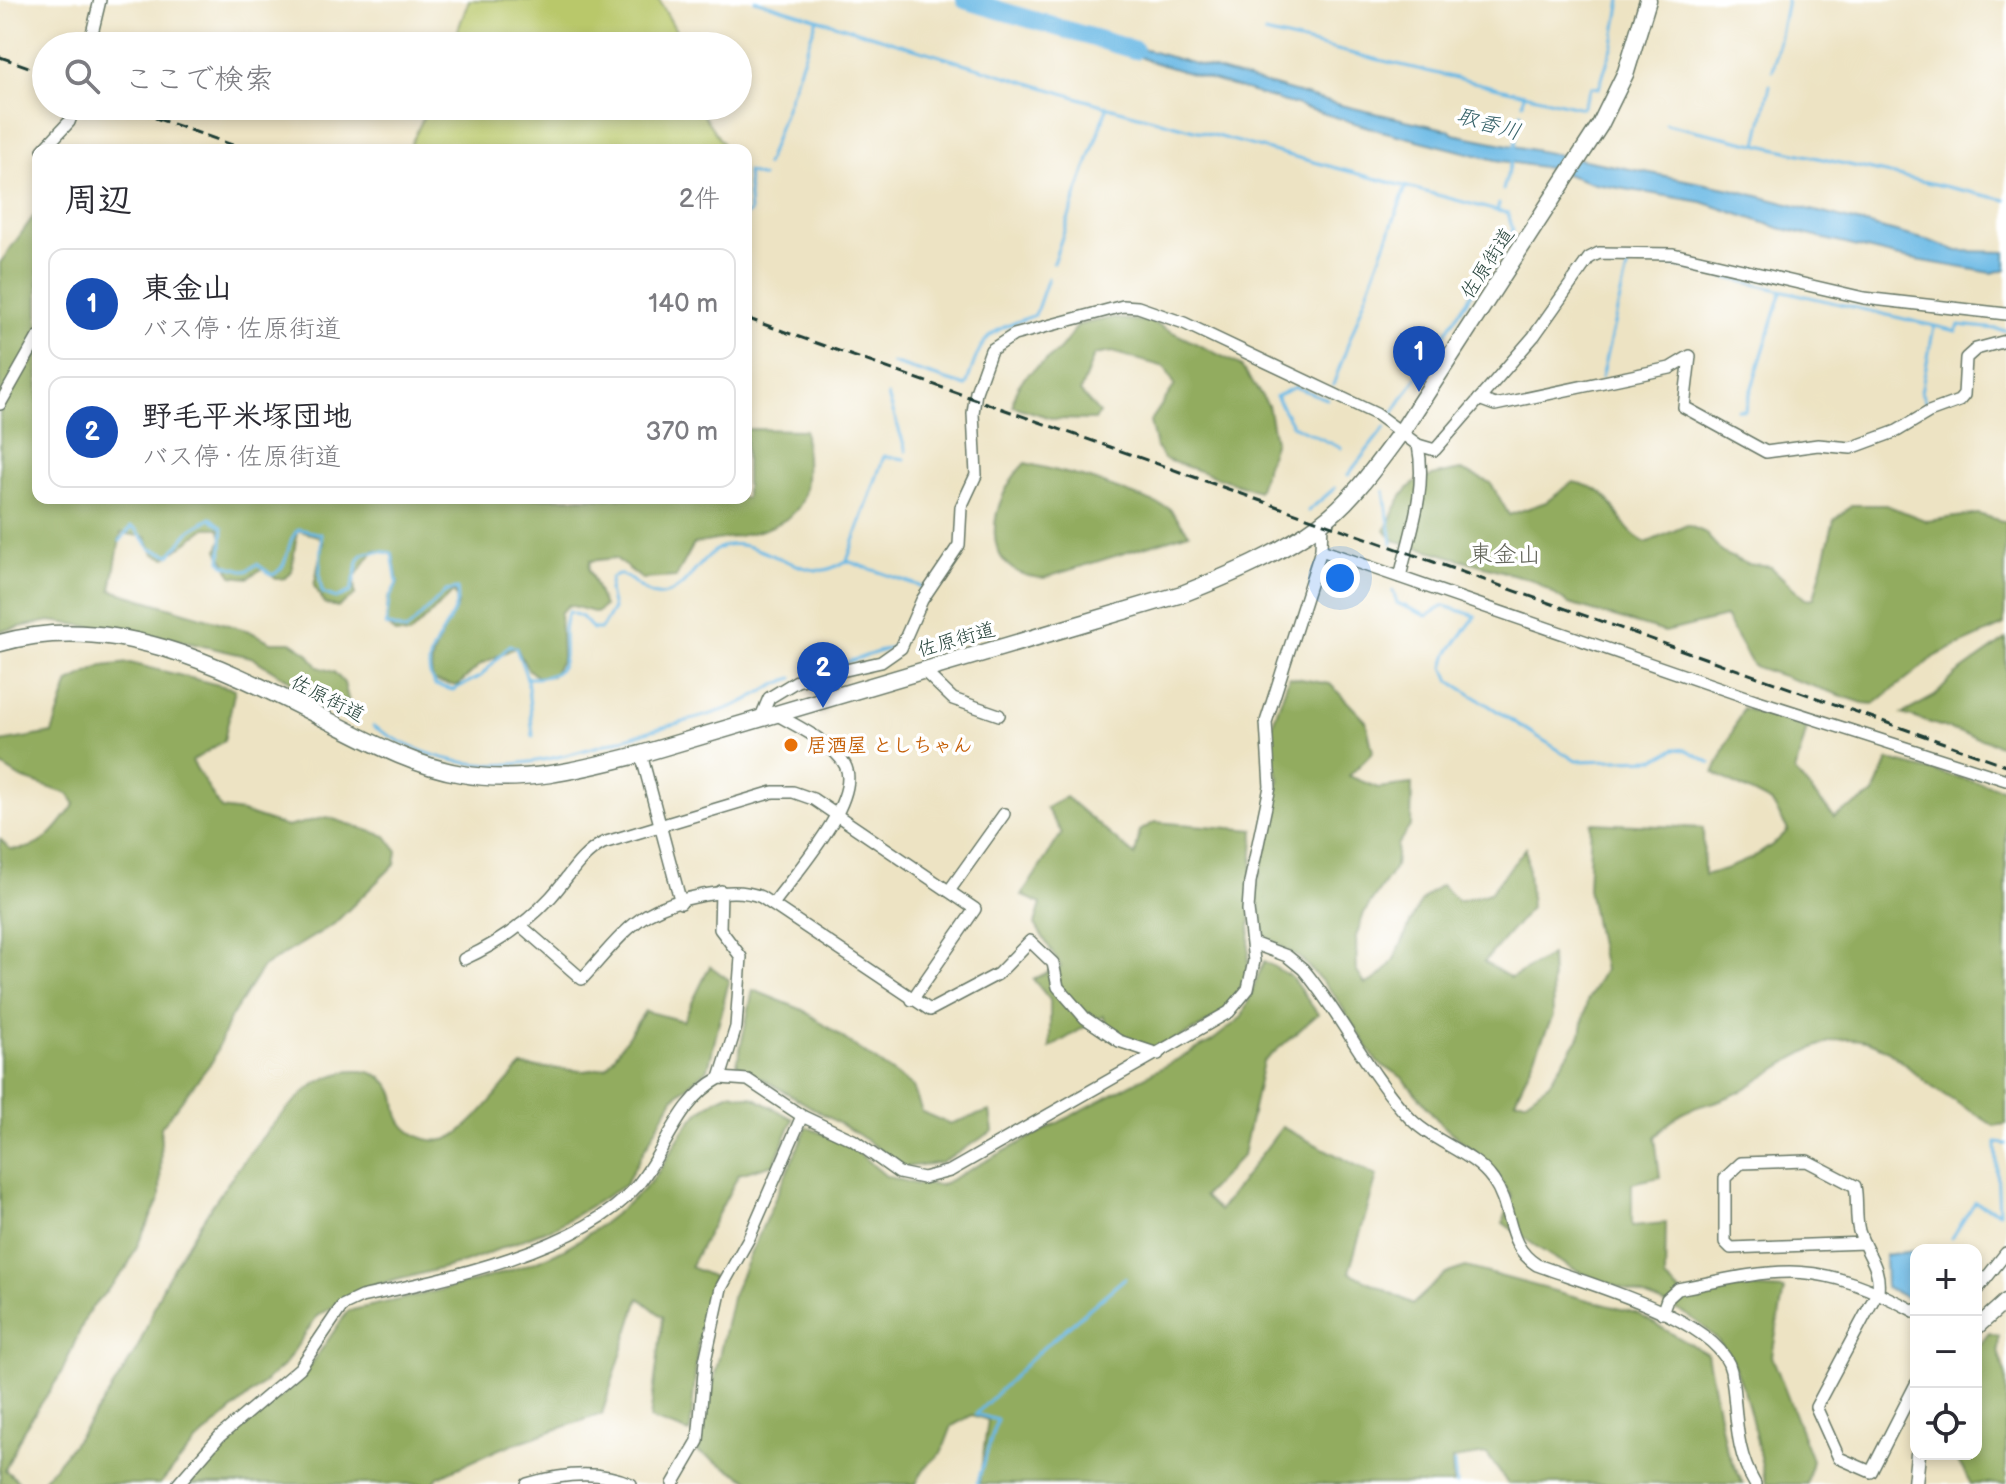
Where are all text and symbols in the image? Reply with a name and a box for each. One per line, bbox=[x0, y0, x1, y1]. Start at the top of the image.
search box bbox=[32, 32, 752, 120]
icon: search bbox=[60, 54, 104, 98]
text: ここで検索 bbox=[124, 62, 274, 98]
water label: 取香川 bbox=[1453, 102, 1524, 147]
text: 周辺 bbox=[64, 180, 132, 221]
text: 2件 bbox=[679, 184, 720, 215]
street label: 佐原街道 bbox=[1456, 223, 1520, 304]
text: 東金山 bbox=[142, 271, 232, 307]
text: 1 bbox=[87, 289, 97, 320]
text: 140 m bbox=[648, 289, 718, 320]
text: バス停 · 佐原街道 bbox=[142, 314, 341, 345]
pin: 1 bbox=[1393, 326, 1445, 392]
text: 野毛平米塚団地 bbox=[142, 399, 352, 435]
text: 2 bbox=[84, 417, 100, 448]
text: 370 m bbox=[645, 417, 718, 448]
text: バス停 · 佐原街道 bbox=[142, 442, 341, 473]
district label: 東金山 bbox=[1469, 540, 1541, 569]
your location bbox=[1320, 558, 1360, 598]
street label: 佐原街道 bbox=[915, 617, 998, 663]
pin: 2 bbox=[797, 642, 849, 708]
street label: 佐原街道 bbox=[286, 670, 369, 728]
place label: 居酒屋 としちゃん bbox=[807, 734, 972, 758]
marker: 居酒屋 としちゃん bbox=[782, 736, 800, 754]
map controls bbox=[1910, 1244, 1982, 1460]
button: + bbox=[1910, 1244, 1982, 1316]
button: − bbox=[1910, 1316, 1982, 1388]
button: locate bbox=[1910, 1388, 1982, 1460]

